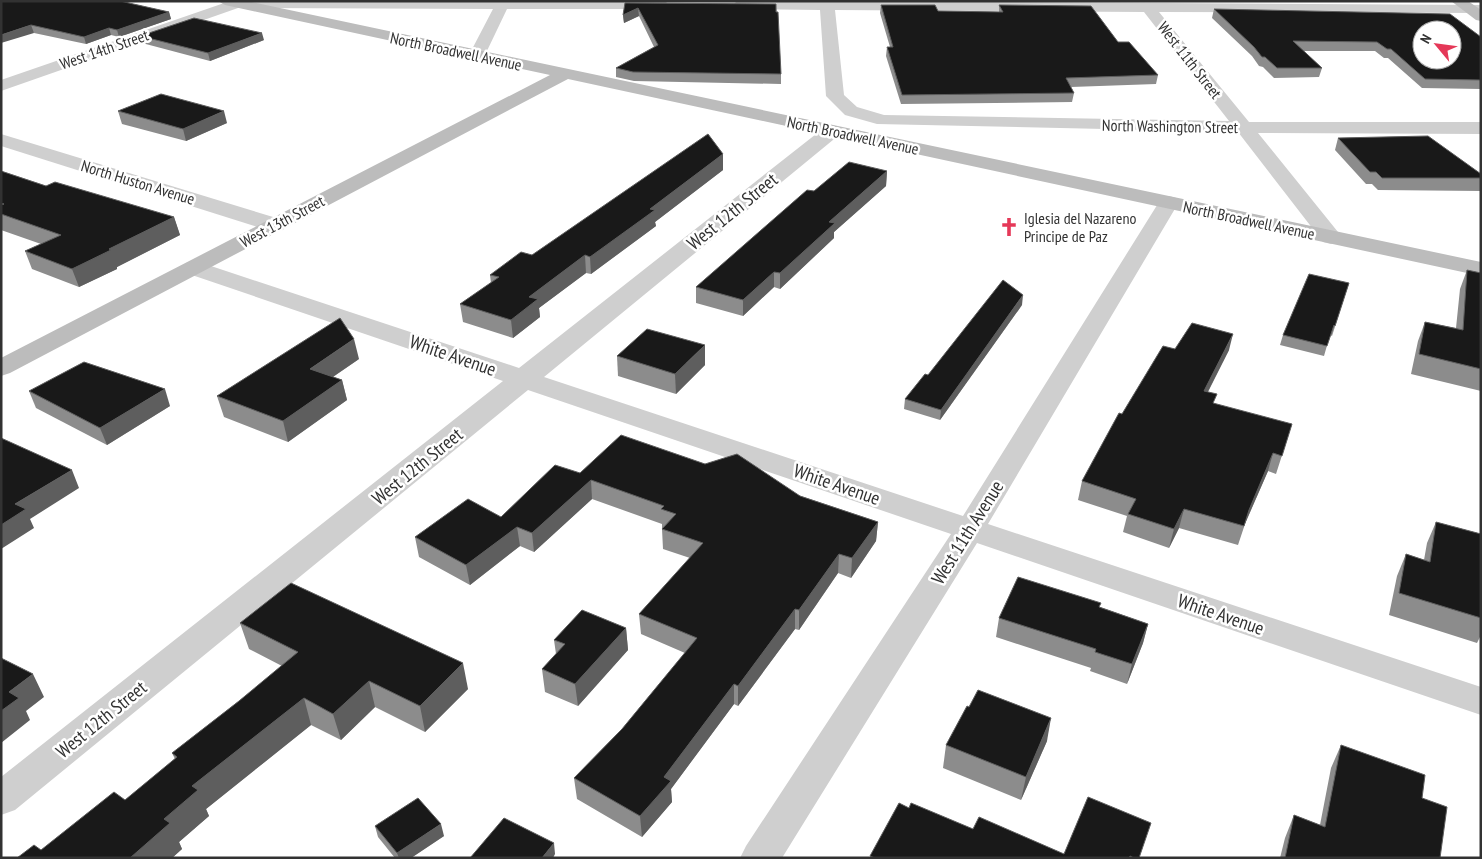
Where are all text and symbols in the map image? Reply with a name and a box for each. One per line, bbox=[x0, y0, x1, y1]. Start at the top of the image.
street label: West 11th Street bbox=[1154, 17, 1227, 103]
north arrow bbox=[1412, 20, 1462, 70]
street label: West 14th Street bbox=[57, 24, 151, 73]
street label: North Broadwell Avenue bbox=[388, 27, 524, 75]
text: N bbox=[1416, 31, 1435, 46]
street label: North Broadwell Avenue bbox=[785, 111, 921, 159]
street label: North Washington Street bbox=[1102, 115, 1239, 137]
street label: North Huston Avenue bbox=[79, 155, 197, 209]
street label: West 12th Street bbox=[682, 167, 783, 255]
street label: West 13th Street bbox=[237, 190, 328, 252]
street label: North Broadwell Avenue bbox=[1181, 196, 1317, 244]
place label: Iglesia del Nazareno Principe de Paz bbox=[1024, 208, 1136, 246]
church icon: Iglesia del Nazareno Principe de Paz bbox=[998, 216, 1020, 238]
street label: White Avenue bbox=[407, 329, 499, 381]
street label: West 12th Street bbox=[367, 422, 468, 510]
street label: White Avenue bbox=[791, 458, 883, 510]
street label: West 11th Avenue bbox=[926, 476, 1008, 588]
street label: White Avenue bbox=[1175, 588, 1267, 640]
street label: West 12th Street bbox=[51, 675, 152, 763]

